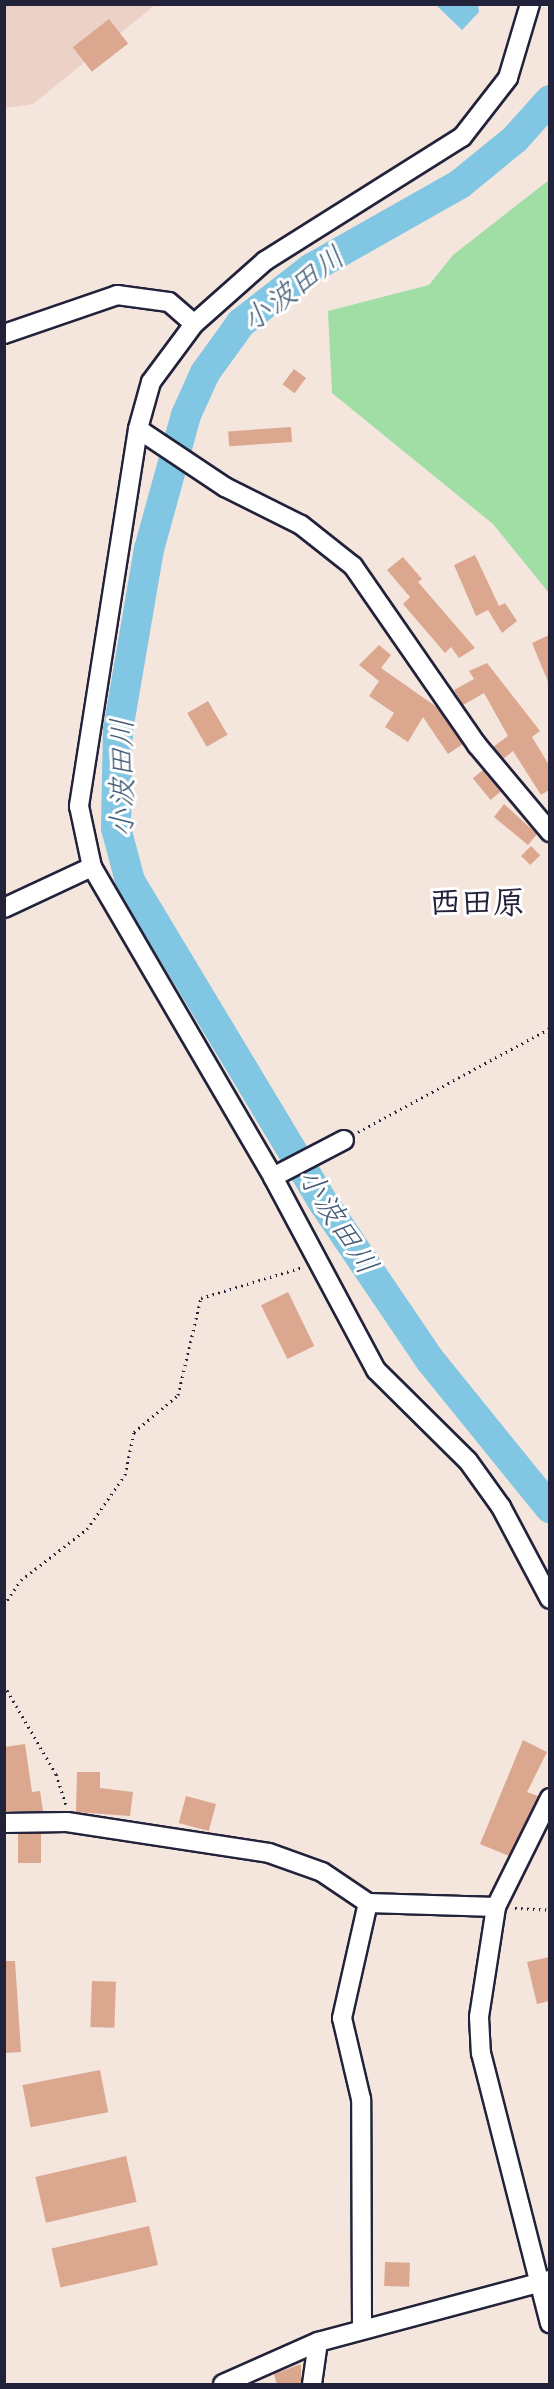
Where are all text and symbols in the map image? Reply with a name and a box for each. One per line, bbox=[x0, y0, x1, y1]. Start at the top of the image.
water label: 小波田川 bbox=[234, 239, 352, 339]
water label: 小波田川 bbox=[104, 718, 140, 838]
district label: 西田原 bbox=[429, 884, 525, 922]
water label: 小波田川 bbox=[290, 1161, 386, 1281]

